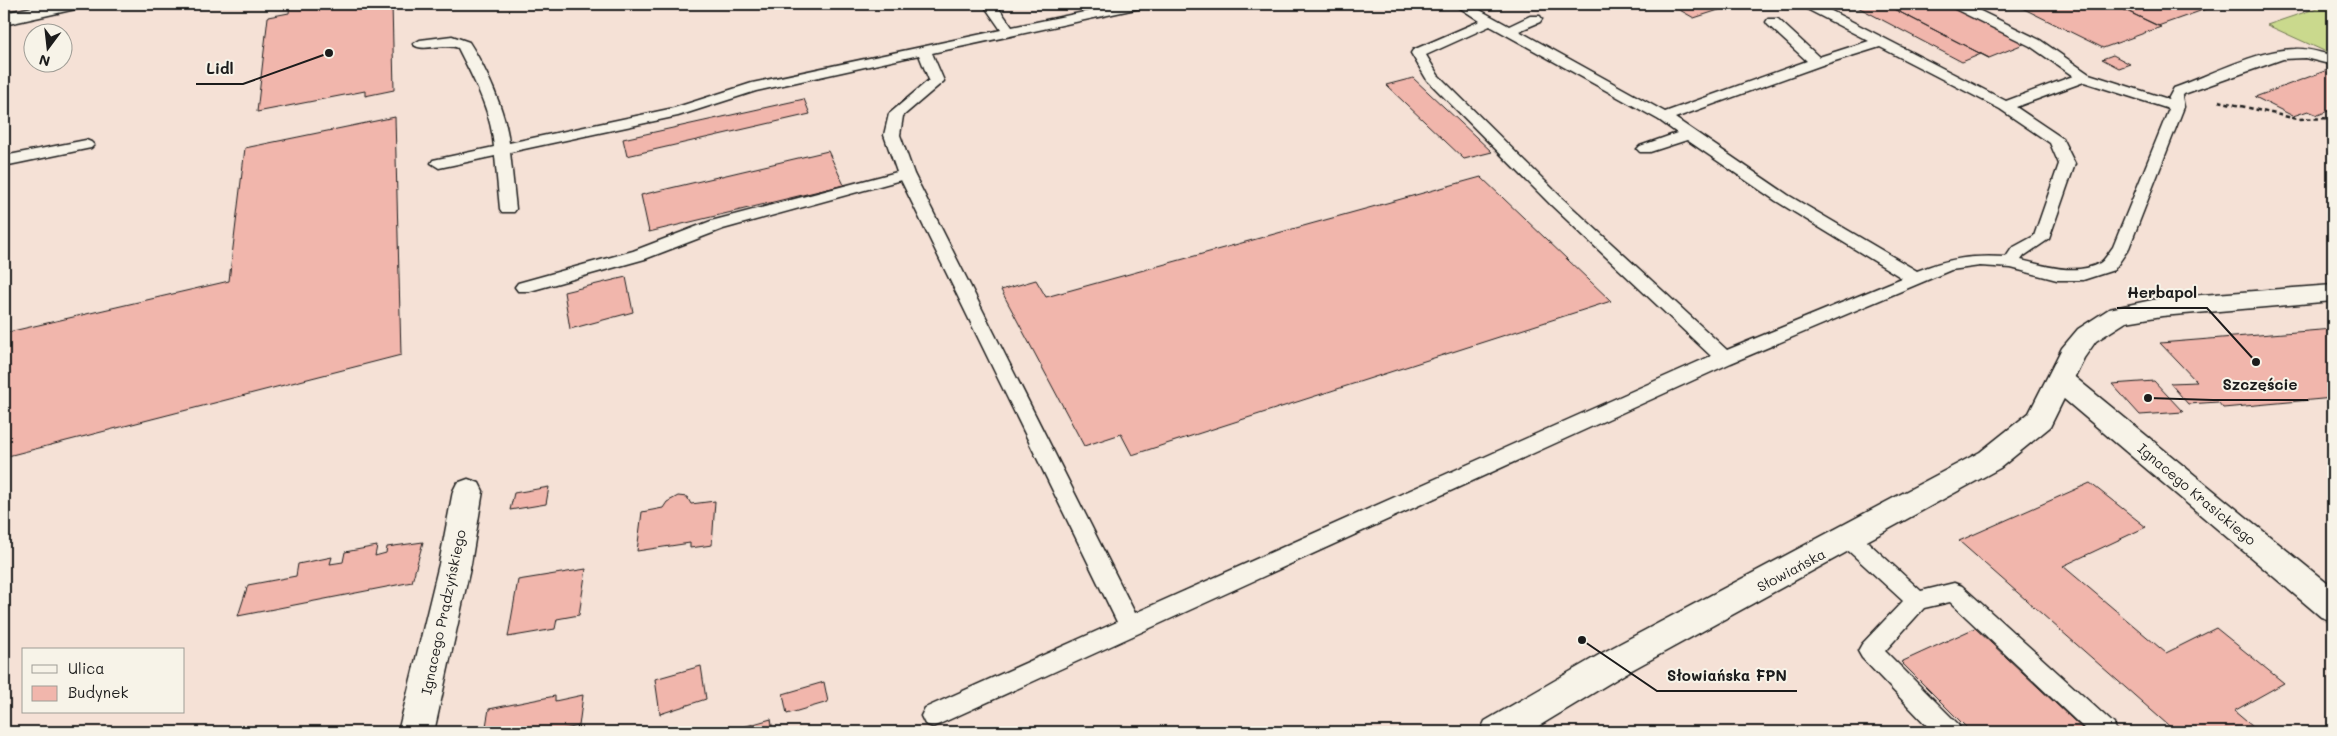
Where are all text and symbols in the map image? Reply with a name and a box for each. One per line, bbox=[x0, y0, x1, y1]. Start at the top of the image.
north arrow bbox=[22, 22, 72, 72]
text: N bbox=[37, 50, 52, 72]
callout: Lidl bbox=[196, 54, 243, 84]
text: Lidl bbox=[206, 58, 234, 78]
callout: Herbapol bbox=[2117, 278, 2207, 308]
text: Herbapol bbox=[2127, 282, 2197, 302]
callout: Szczęście bbox=[2213, 370, 2308, 400]
text: Szczęście bbox=[2222, 374, 2298, 394]
street label: Ignacego Krasickiego bbox=[2134, 439, 2260, 549]
street label: Ignacego Prądzyńskiego bbox=[416, 528, 470, 696]
street label: Słowiańska bbox=[1753, 544, 1829, 596]
legend bbox=[22, 648, 185, 714]
text: Ulica bbox=[68, 658, 105, 678]
callout: Słowiańska FPN bbox=[1657, 661, 1797, 691]
text: Słowiańska FPN bbox=[1667, 665, 1787, 685]
text: Budynek bbox=[68, 682, 128, 702]

